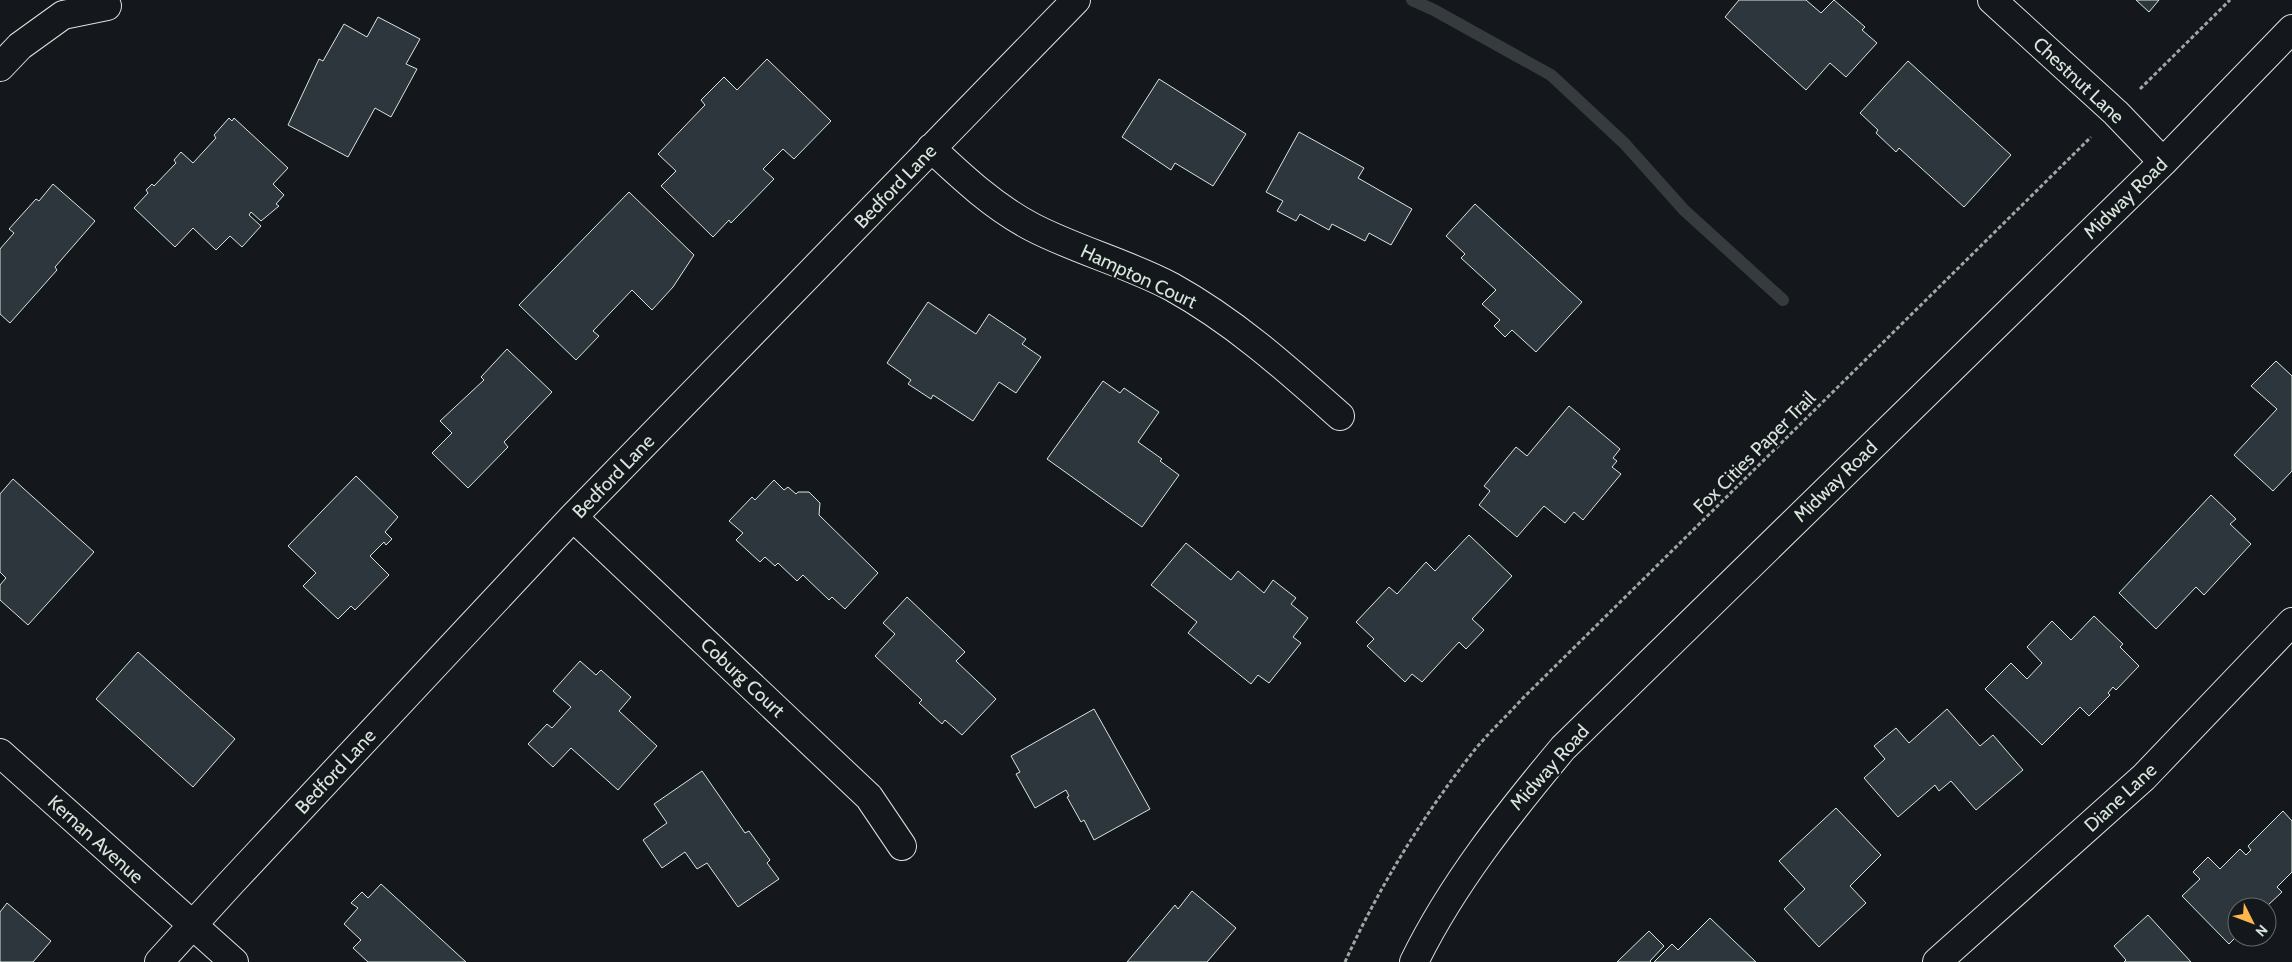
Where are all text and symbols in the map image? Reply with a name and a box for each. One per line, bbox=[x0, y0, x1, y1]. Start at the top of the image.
street label: Chestnut Lane bbox=[2028, 32, 2129, 129]
street label: Bedford Lane bbox=[850, 139, 941, 233]
street label: Midway Road bbox=[2079, 153, 2172, 244]
street label: Hampton Court bbox=[1077, 240, 1201, 314]
street label: Fox Cities Paper Trail bbox=[1688, 386, 1821, 518]
street label: Bedford Lane bbox=[568, 429, 659, 523]
street label: Midway Road bbox=[1789, 436, 1882, 527]
street label: Coburg Court bbox=[696, 633, 790, 722]
street label: Midway Road bbox=[1505, 720, 1594, 815]
street label: Bedford Lane bbox=[290, 724, 381, 819]
street label: Diane Lane bbox=[2079, 758, 2161, 837]
street label: Kernan Avenue bbox=[43, 790, 148, 888]
north arrow bbox=[2227, 897, 2277, 947]
text: N bbox=[2252, 921, 2272, 940]

